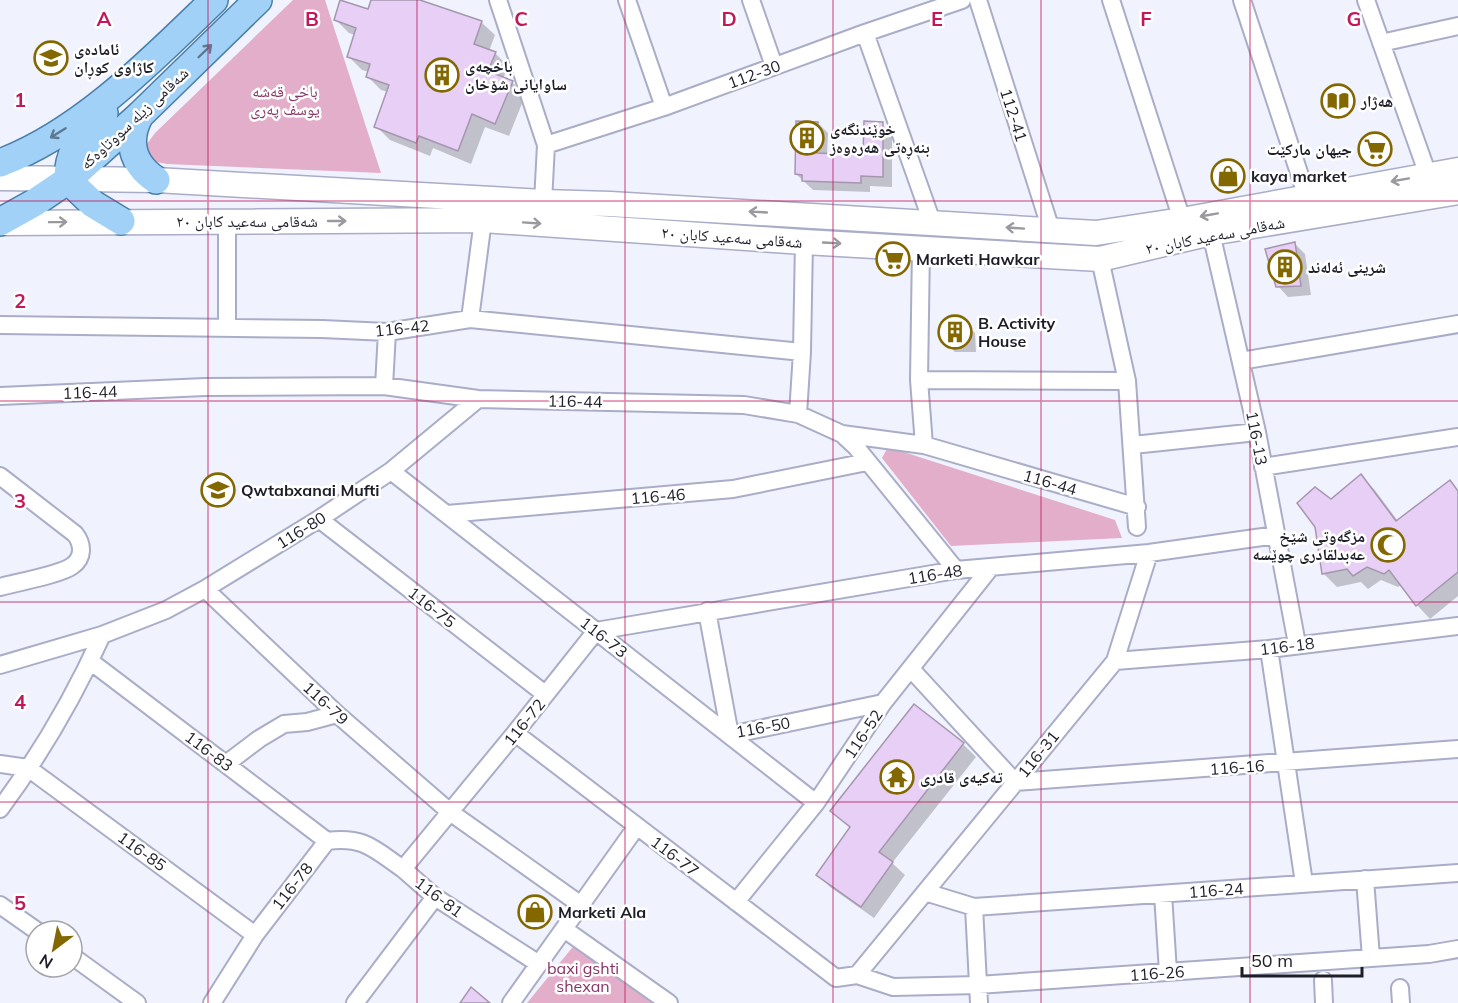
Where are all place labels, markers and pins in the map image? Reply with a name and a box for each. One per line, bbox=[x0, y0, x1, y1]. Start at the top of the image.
place label: ئامادەی کاژاوی کوڕان bbox=[74, 39, 154, 80]
school or university icon: ئامادەی کاژاوی کوڕان bbox=[33, 40, 69, 76]
place label: باخچەی ساوایانی شۆخان bbox=[465, 56, 567, 94]
building icon: باخچەی ساوایانی شۆخان bbox=[424, 57, 460, 93]
library icon: هەژار bbox=[1320, 83, 1356, 119]
place label: هەژار bbox=[1360, 91, 1393, 111]
place label: خوێندنگەی بنەڕەتی هەرەوەز bbox=[829, 119, 930, 160]
building icon: خوێندنگەی بنەڕەتی هەرەوەز bbox=[789, 120, 825, 156]
supermarket icon: جیهان مارکێت bbox=[1357, 131, 1393, 167]
place label: جیهان مارکێت bbox=[1267, 139, 1352, 159]
shop icon: kaya market bbox=[1210, 158, 1246, 194]
place label: kaya market bbox=[1251, 166, 1347, 186]
supermarket icon: Marketi Hawkar bbox=[875, 241, 911, 277]
place label: Marketi Hawkar bbox=[916, 249, 1040, 269]
building icon: شرینی ئەلەند bbox=[1267, 249, 1303, 285]
place label: شرینی ئەلەند bbox=[1308, 257, 1386, 277]
place label: B. Activity House bbox=[978, 313, 1056, 351]
building icon: B. Activity House bbox=[937, 314, 973, 350]
school or university icon: Qwtabxanai Mufti bbox=[200, 472, 236, 508]
place label: Qwtabxanai Mufti bbox=[241, 480, 380, 500]
place label: مزگەوتی شێخ عەبدلقادری چوێسە bbox=[1253, 526, 1365, 564]
mosque icon: مزگەوتی شێخ عەبدلقادری چوێسە bbox=[1370, 527, 1406, 563]
temple icon: تەکیەی قادری bbox=[879, 759, 915, 795]
place label: تەکیەی قادری bbox=[920, 767, 1003, 787]
shop icon: Marketi Ala bbox=[517, 894, 553, 930]
place label: Marketi Ala bbox=[558, 902, 646, 922]

